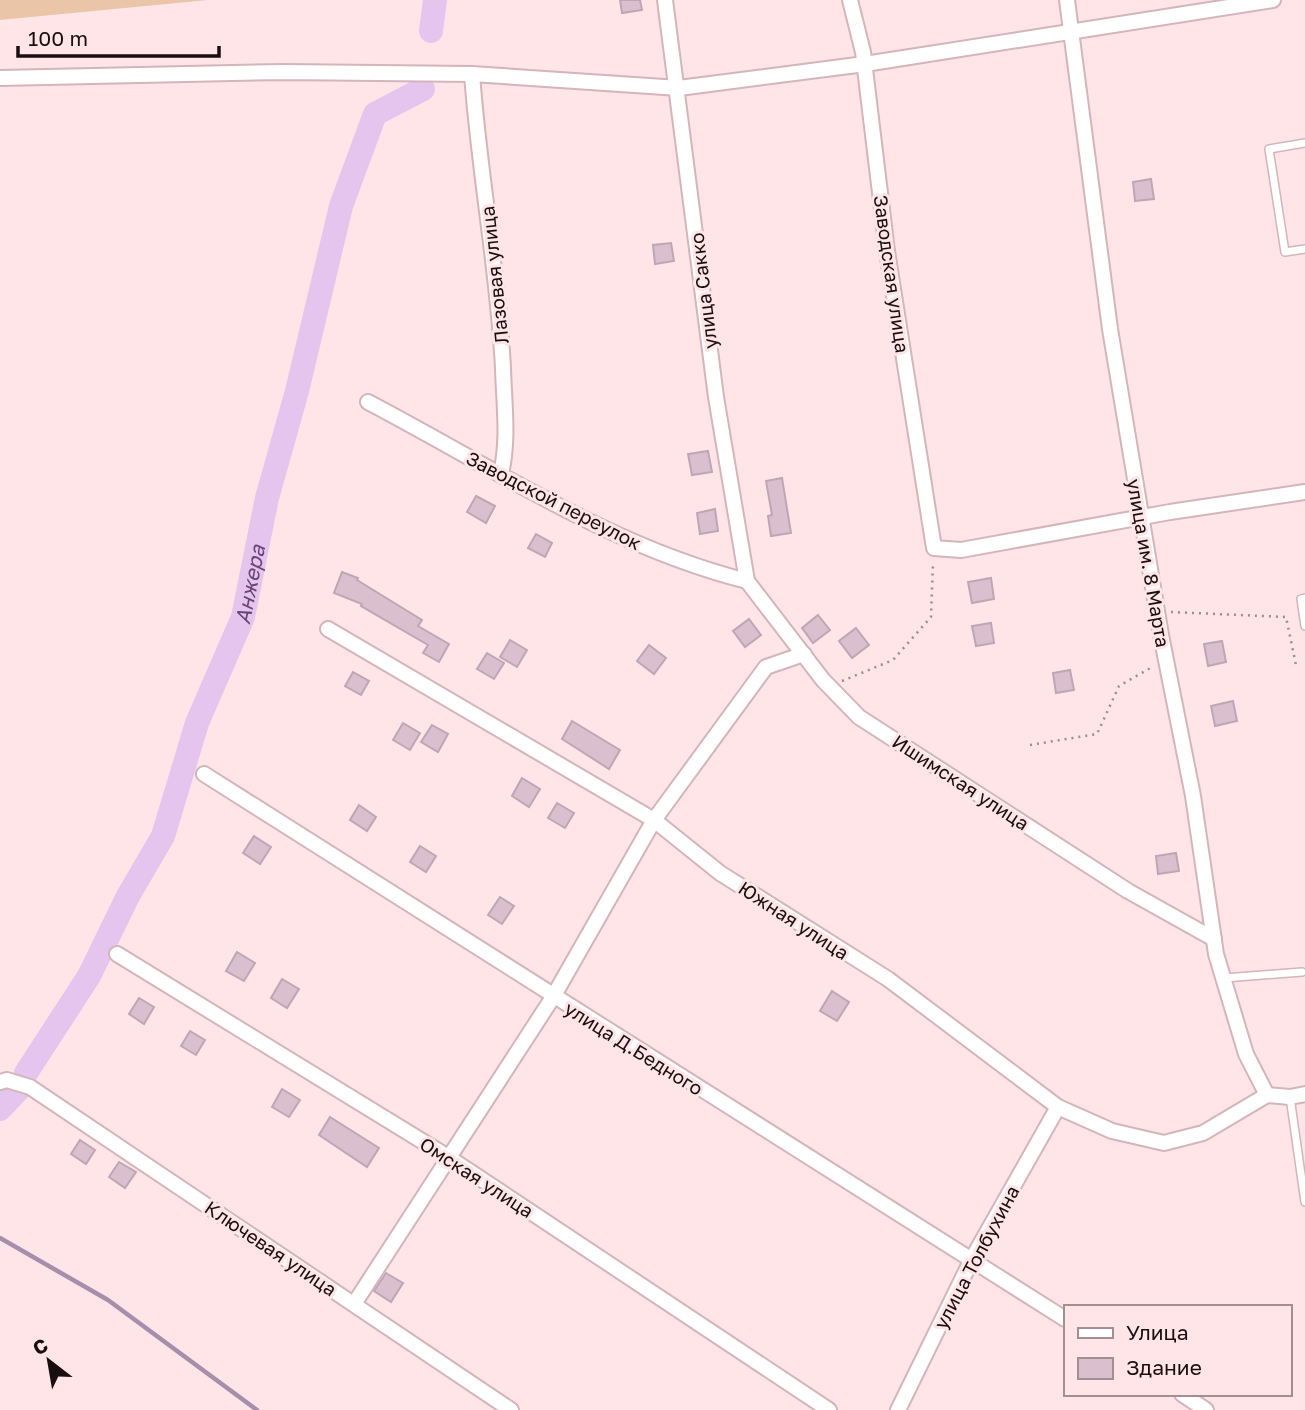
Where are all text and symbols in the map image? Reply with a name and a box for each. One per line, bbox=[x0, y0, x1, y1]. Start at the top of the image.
scale bar bbox=[18, 14, 219, 58]
text: 100 m bbox=[28, 25, 88, 51]
street label: Заводская улица bbox=[870, 193, 914, 355]
street label: Лазовая улица bbox=[475, 205, 513, 345]
street label: улица Сакко bbox=[684, 232, 722, 350]
street label: Заводской переулок bbox=[463, 446, 645, 554]
street label: улица им. 8 Марта bbox=[1123, 477, 1175, 649]
water label: Анжера bbox=[229, 541, 270, 626]
street label: Ишимская улица bbox=[888, 729, 1034, 835]
street label: Южная улица bbox=[735, 876, 853, 964]
street label: улица Д.Бедного bbox=[561, 996, 707, 1100]
street label: Омская улица bbox=[416, 1132, 538, 1222]
street label: улица Толбухина bbox=[929, 1181, 1023, 1333]
street label: Ключевая улица bbox=[201, 1195, 341, 1301]
legend bbox=[1064, 1305, 1291, 1396]
text: Улица bbox=[1126, 1319, 1189, 1345]
north arrow bbox=[14, 1326, 84, 1396]
text: С bbox=[28, 1333, 52, 1359]
text: Здание bbox=[1126, 1354, 1202, 1380]

